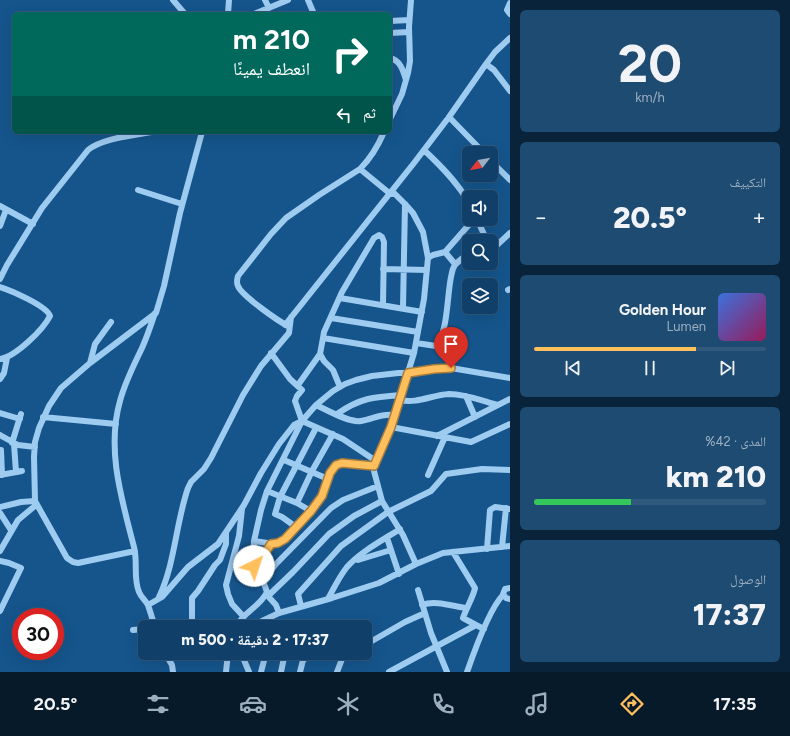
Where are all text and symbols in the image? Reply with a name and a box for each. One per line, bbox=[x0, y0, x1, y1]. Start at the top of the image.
text: 210 m bbox=[233, 22, 310, 56]
icon: right bbox=[324, 28, 376, 80]
text: 20 bbox=[618, 33, 682, 95]
text: انعطف يمينًا bbox=[233, 58, 310, 80]
text: km/h bbox=[635, 90, 665, 105]
icon: left bbox=[333, 104, 355, 126]
text: ثم bbox=[363, 104, 376, 122]
north arrow bbox=[462, 146, 498, 182]
map controls bbox=[462, 146, 498, 314]
text: التكييف bbox=[730, 175, 766, 190]
button: sound bbox=[462, 190, 498, 226]
text: 20.5° bbox=[613, 199, 687, 236]
text: − bbox=[534, 204, 548, 231]
text: + bbox=[752, 204, 766, 231]
button: search bbox=[462, 234, 498, 270]
button: layers bbox=[462, 278, 498, 314]
text: Golden Hour bbox=[619, 301, 706, 319]
text: Lumen bbox=[667, 319, 706, 334]
pin bbox=[434, 327, 468, 368]
icon: arrive bbox=[440, 333, 462, 355]
icon: previous bbox=[562, 357, 584, 379]
icon: pause bbox=[639, 357, 661, 379]
icon: next bbox=[716, 357, 738, 379]
text: المدى · 42% bbox=[705, 434, 766, 449]
text: 210 km bbox=[666, 458, 766, 495]
position arrow bbox=[233, 545, 275, 587]
text: الوصول bbox=[730, 572, 766, 587]
text: 17:37 bbox=[693, 596, 766, 633]
speed limit sign: 30 bbox=[12, 608, 64, 660]
text: 17:37 · 2 دقيقة · 500 m bbox=[181, 631, 329, 649]
icon: filters bbox=[144, 690, 172, 718]
icon: car bbox=[239, 690, 267, 718]
icon: climate bbox=[334, 690, 362, 718]
icon: phone bbox=[429, 690, 457, 718]
icon: music bbox=[523, 690, 551, 718]
icon: directions bbox=[618, 690, 646, 718]
text: 20.5° bbox=[33, 693, 77, 715]
text: 17:35 bbox=[713, 693, 757, 715]

